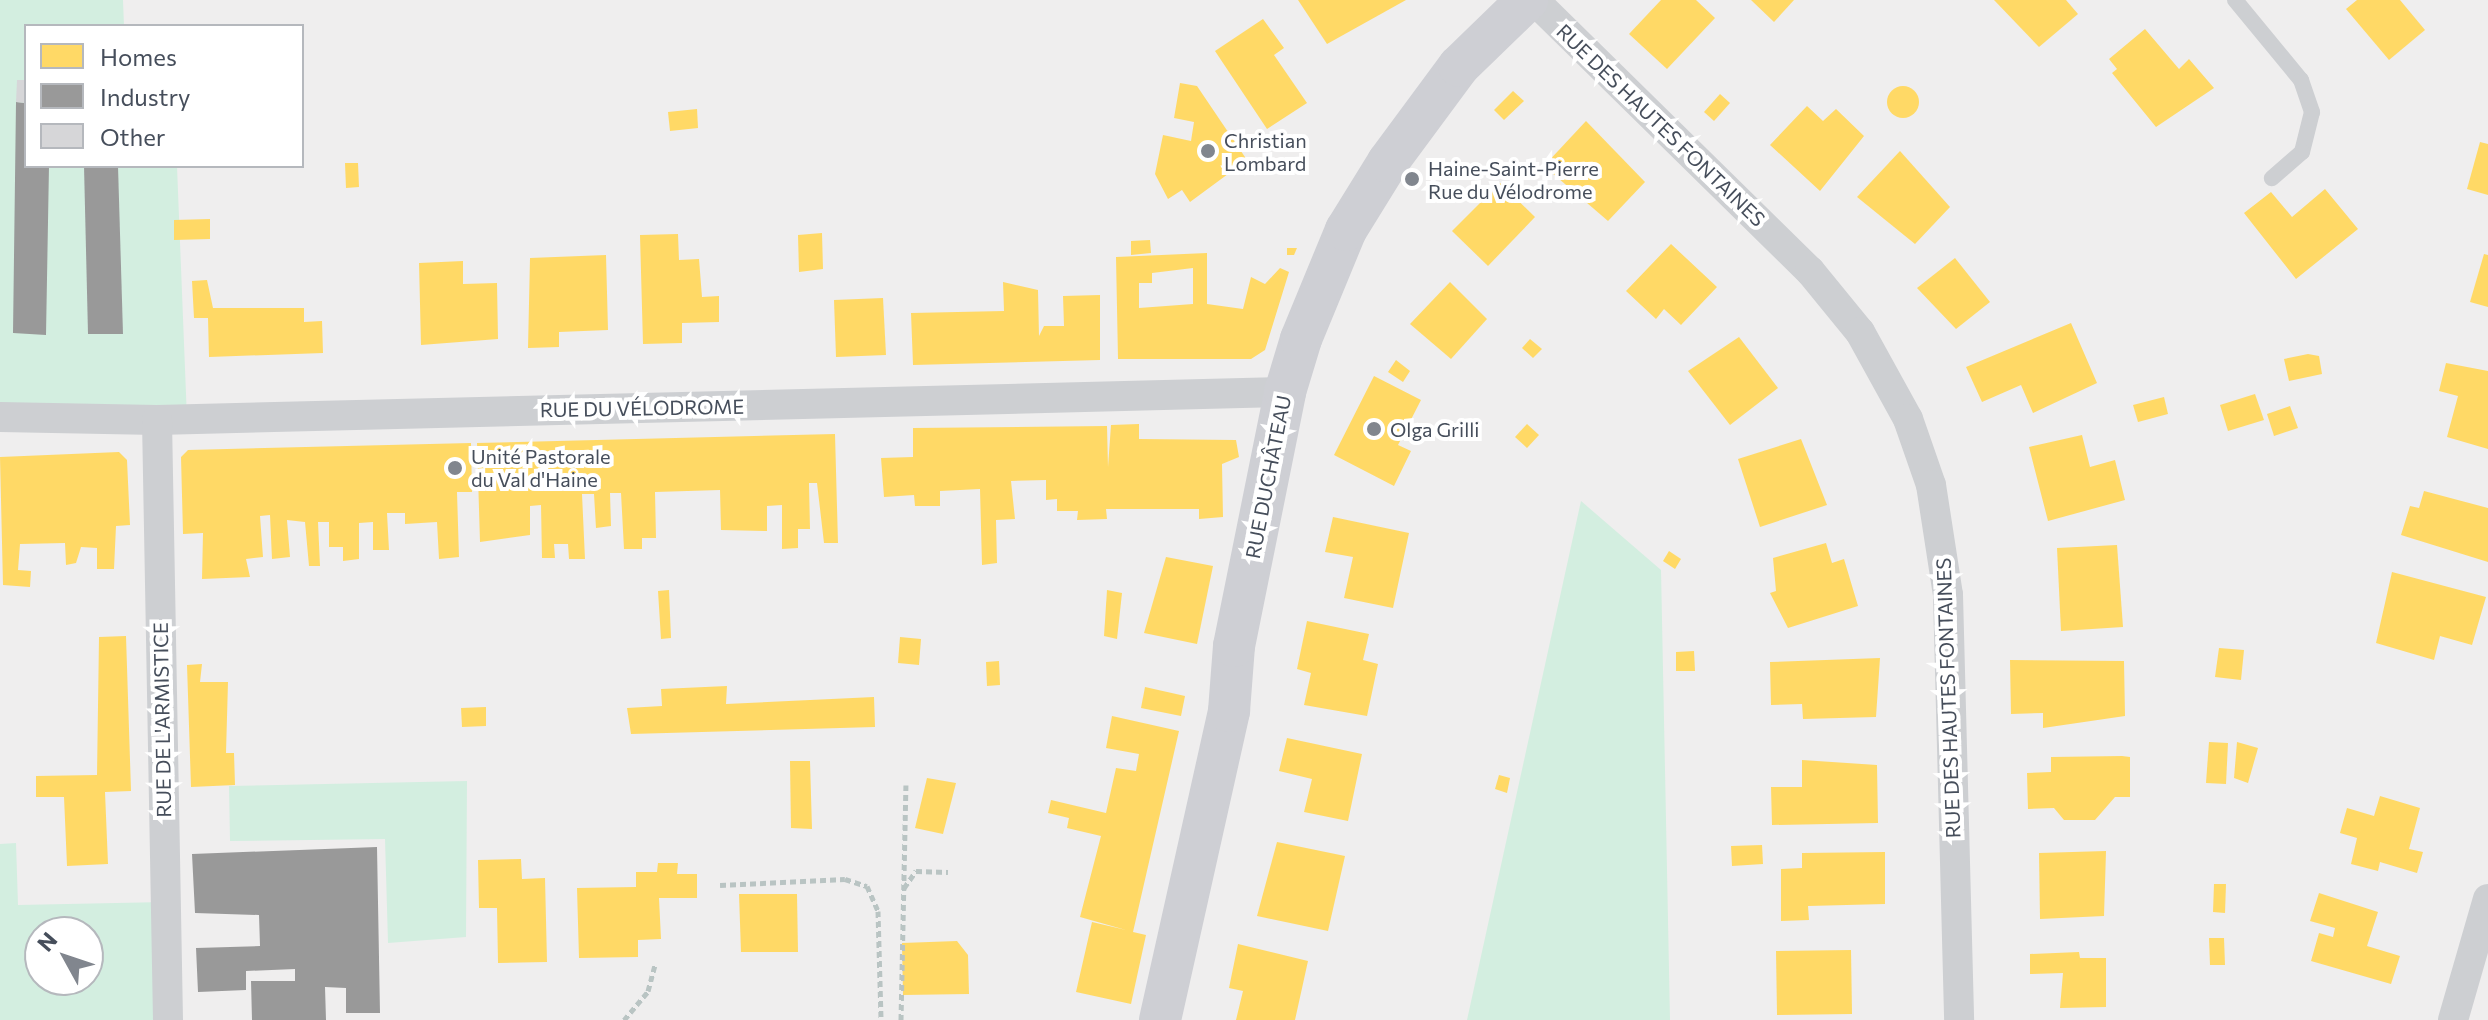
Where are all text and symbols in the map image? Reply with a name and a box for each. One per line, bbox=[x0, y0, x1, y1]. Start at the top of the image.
street label: RUE DES HAUTES FONTAINES bbox=[1552, 19, 1770, 231]
legend bbox=[24, 24, 304, 168]
text: Homes bbox=[100, 42, 177, 71]
text: Industry bbox=[100, 82, 190, 111]
text: Other bbox=[100, 122, 165, 151]
place label: Christian Lombard bbox=[1224, 128, 1307, 175]
marker: Christian Lombard bbox=[1199, 142, 1217, 160]
place label: Haine-Saint-Pierre Rue du Vélodrome bbox=[1428, 156, 1599, 203]
marker: Haine-Saint-Pierre Rue du Vélodrome bbox=[1403, 170, 1421, 188]
street label: RUE DUCHÂTEAU bbox=[1240, 393, 1296, 561]
street label: RUE DU VÉLODROME bbox=[540, 394, 744, 422]
place label: Olga Grilli bbox=[1390, 417, 1479, 441]
marker: Olga Grilli bbox=[1365, 420, 1383, 438]
place label: Unité Pastorale du Val d'Haine bbox=[471, 444, 611, 491]
marker: Unité Pastorale du Val d'Haine bbox=[446, 459, 464, 477]
street label: RUE DES HAUTES FONTAINES bbox=[1931, 557, 1965, 839]
street label: RUE DE L'ARMISTICE bbox=[148, 622, 176, 818]
north arrow bbox=[24, 916, 104, 996]
text: N bbox=[31, 927, 62, 957]

